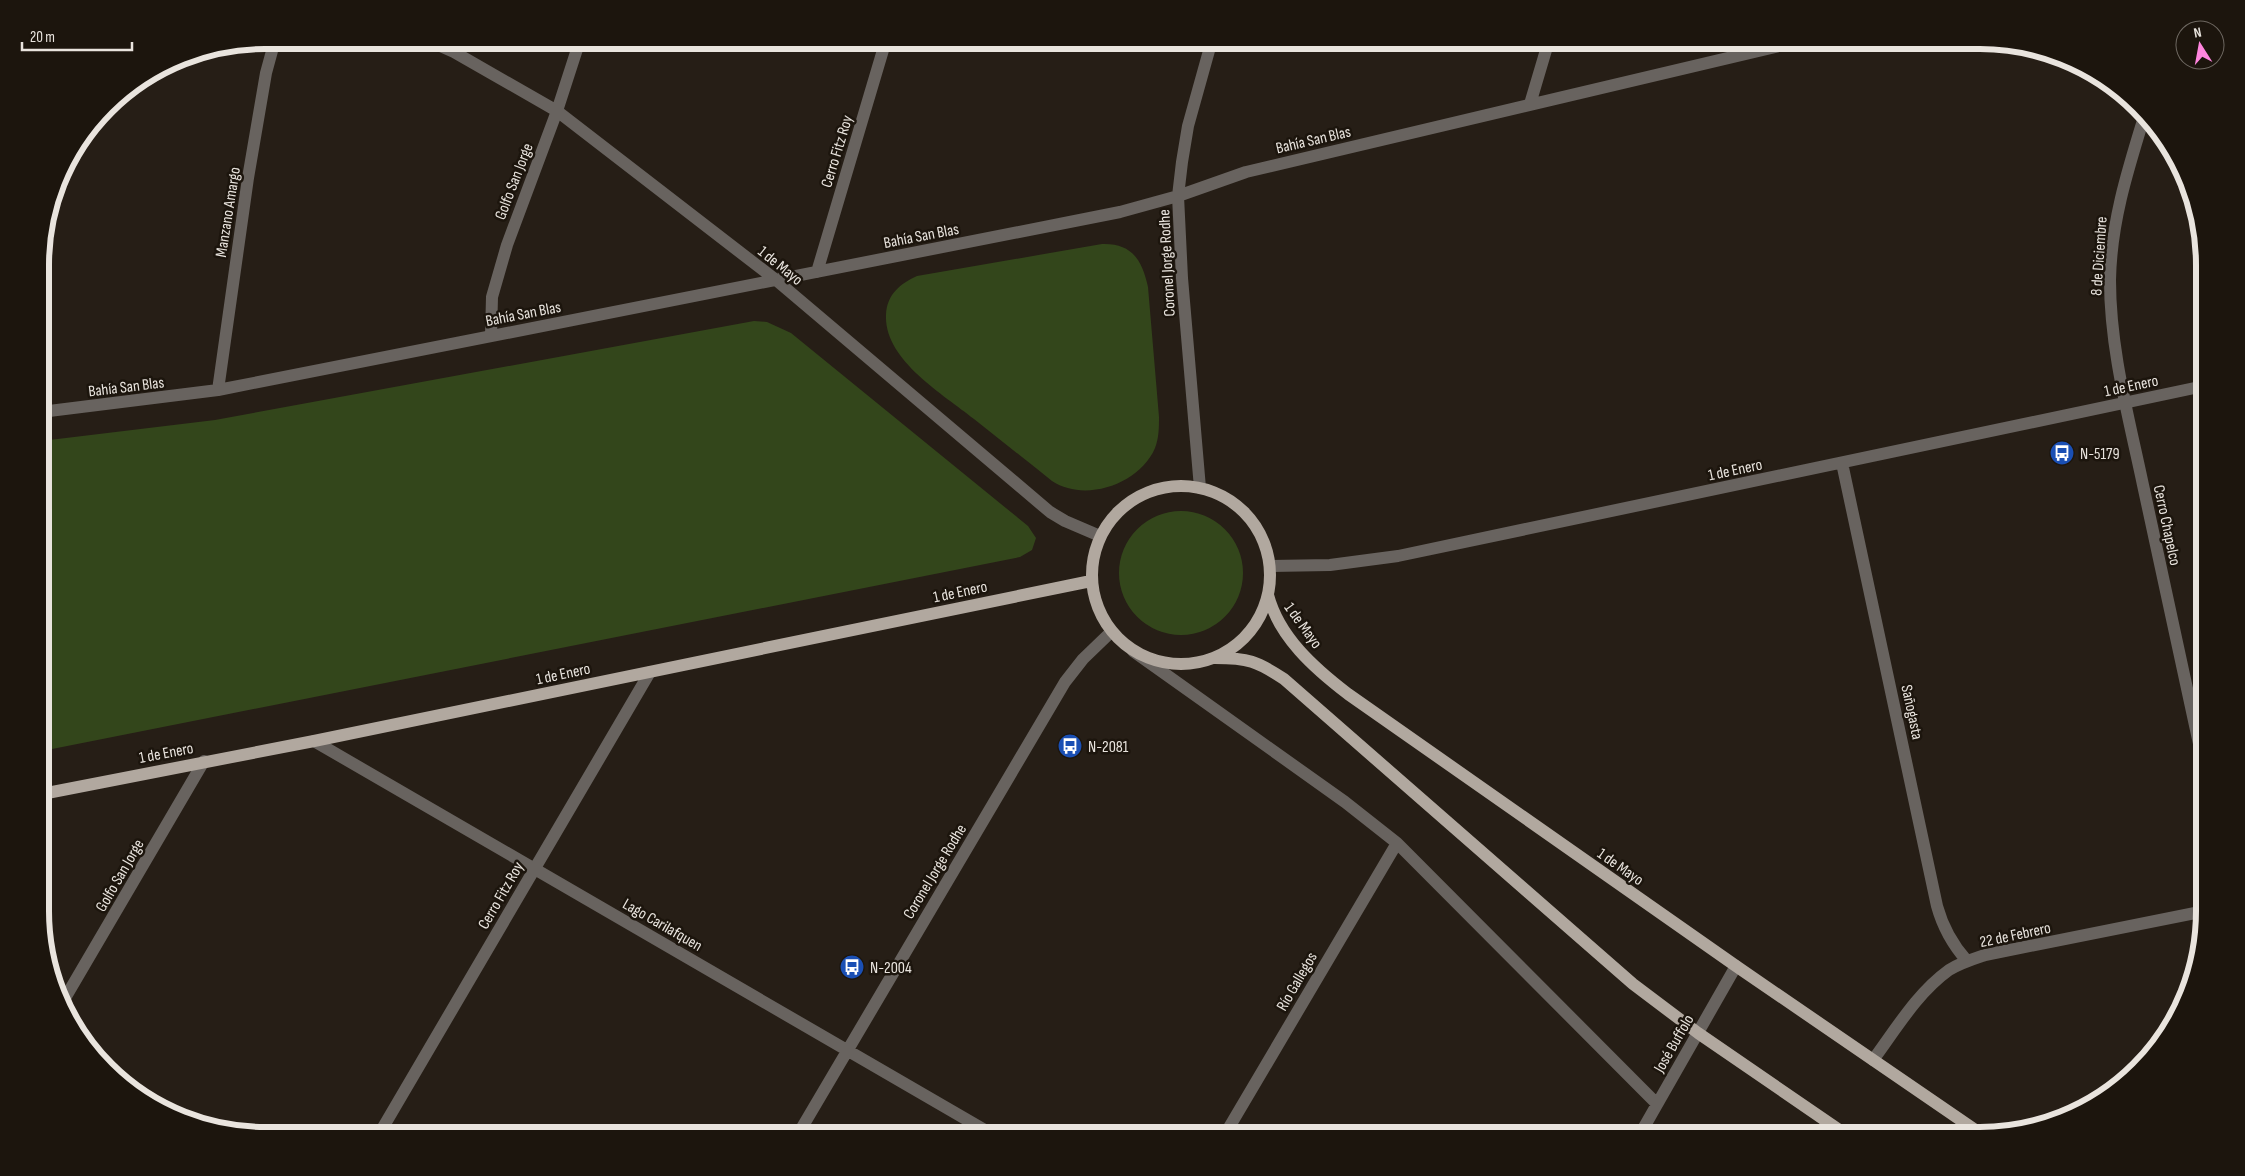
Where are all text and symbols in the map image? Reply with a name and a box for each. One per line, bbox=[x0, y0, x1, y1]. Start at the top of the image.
scale bar bbox=[22, 20, 132, 52]
north arrow bbox=[2175, 20, 2225, 70]
text: N bbox=[2192, 24, 2203, 42]
text: 20 m bbox=[30, 28, 55, 47]
street label: Cerro Fitz Roy bbox=[817, 113, 857, 190]
street label: Bahía San Blas bbox=[1274, 123, 1353, 158]
street label: Golfo San Jorge bbox=[491, 141, 538, 222]
street label: Manzano Amargo bbox=[212, 166, 245, 259]
street label: Coronel Jorge Rodhe bbox=[1155, 209, 1180, 317]
street label: 8 de Diciembre bbox=[2087, 216, 2112, 296]
street label: Bahía San Blas bbox=[882, 220, 961, 253]
street label: 1 de Mayo bbox=[754, 242, 806, 290]
street label: Bahía San Blas bbox=[484, 298, 563, 331]
street label: 1 de Enero bbox=[2103, 371, 2160, 401]
street label: Bahía San Blas bbox=[87, 373, 165, 402]
bus stop icon: N-5179 bbox=[2049, 440, 2075, 466]
place label: N-5179 bbox=[2080, 445, 2120, 464]
street label: 1 de Enero bbox=[1707, 455, 1764, 485]
street label: Cerro Chapelco bbox=[2149, 483, 2184, 567]
street label: 1 de Enero bbox=[932, 577, 989, 607]
street label: 1 de Mayo bbox=[1280, 599, 1326, 653]
street label: 1 de Enero bbox=[535, 659, 592, 689]
street label: Sañogasta bbox=[1896, 683, 1927, 741]
bus stop icon: N-2081 bbox=[1057, 733, 1083, 759]
place label: N-2081 bbox=[1088, 738, 1129, 757]
street label: 1 de Enero bbox=[138, 739, 195, 768]
street label: Coronel Jorge Rodhe bbox=[900, 821, 971, 923]
street label: Golfo San Jorge bbox=[92, 836, 149, 915]
street label: 1 de Mayo bbox=[1593, 845, 1647, 890]
street label: Cerro Fitz Roy bbox=[474, 859, 528, 933]
street label: Lago Carilafquen bbox=[619, 895, 705, 956]
street label: 22 de Febrero bbox=[1978, 919, 2053, 952]
street label: Río Gallegos bbox=[1273, 949, 1322, 1015]
bus stop icon: N-2004 bbox=[839, 954, 865, 980]
place label: N-2004 bbox=[870, 959, 912, 978]
street label: José Buffolo bbox=[1650, 1011, 1698, 1077]

